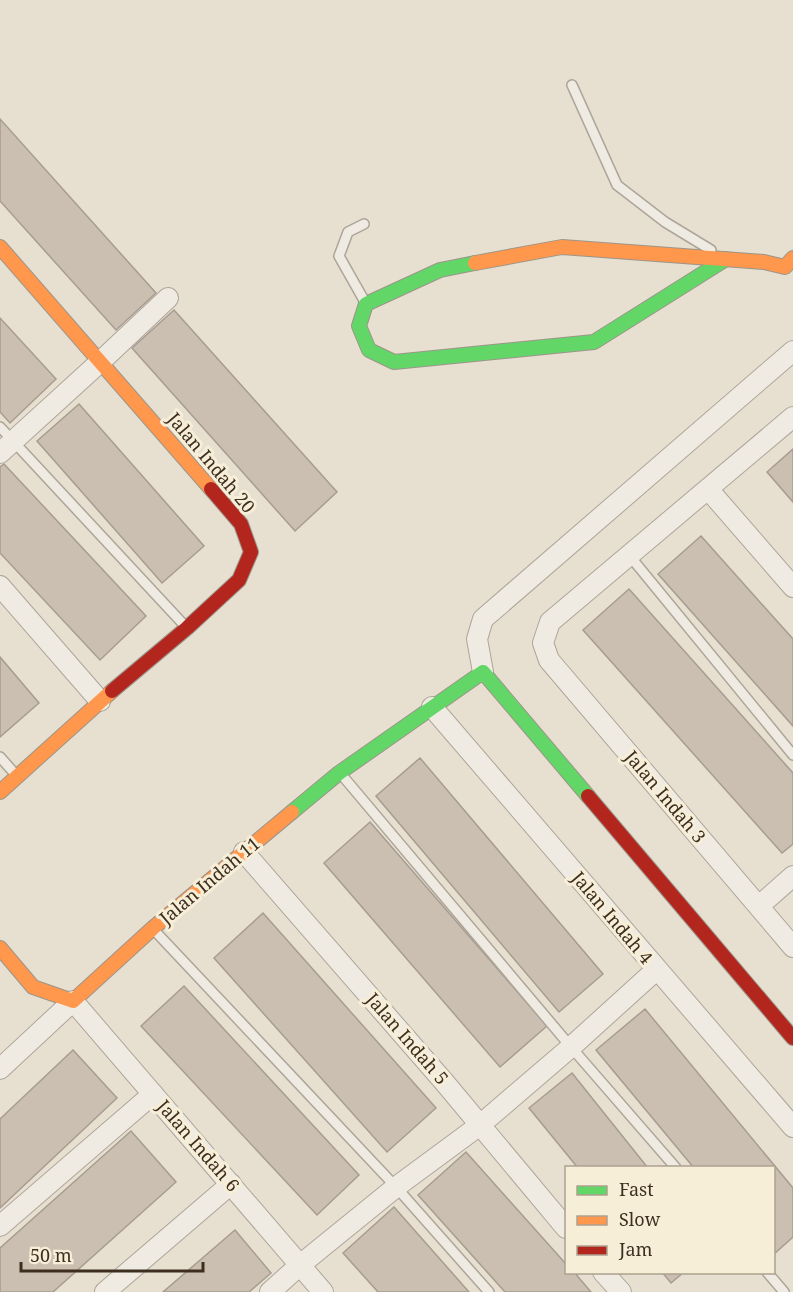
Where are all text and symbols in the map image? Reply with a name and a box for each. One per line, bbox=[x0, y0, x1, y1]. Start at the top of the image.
street label: Jalan Indah 20 bbox=[162, 406, 261, 518]
street label: Jalan Indah 3 bbox=[619, 744, 712, 848]
street label: Jalan Indah 11 bbox=[153, 831, 265, 930]
street label: Jalan Indah 4 bbox=[566, 865, 659, 969]
street label: Jalan Indah 5 bbox=[361, 987, 454, 1089]
street label: Jalan Indah 6 bbox=[152, 1094, 245, 1196]
legend bbox=[565, 1166, 775, 1274]
text: Fast bbox=[619, 1177, 654, 1201]
text: Slow bbox=[619, 1207, 661, 1231]
scale bar bbox=[21, 1235, 202, 1273]
text: Jam bbox=[618, 1237, 653, 1261]
text: 50 m bbox=[30, 1243, 72, 1267]

